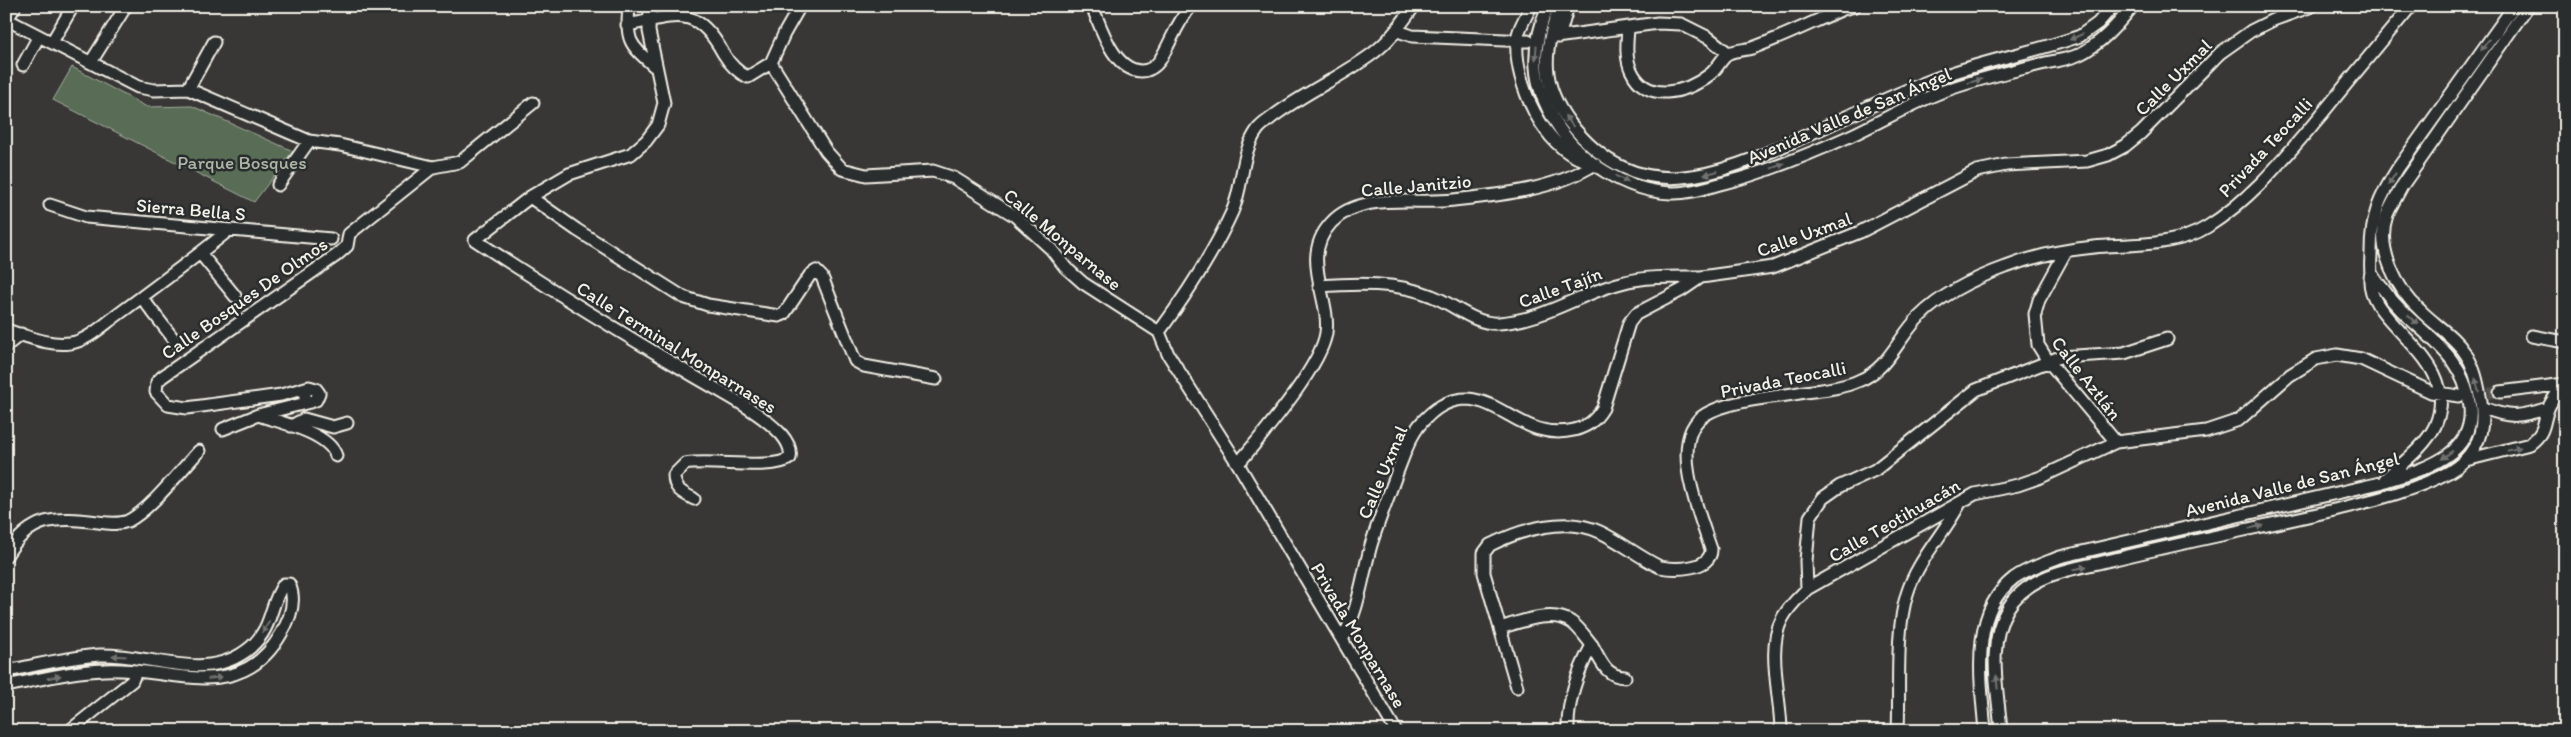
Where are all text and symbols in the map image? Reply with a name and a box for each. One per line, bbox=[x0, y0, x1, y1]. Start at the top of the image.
one-way arrow bbox=[2069, 33, 2083, 41]
street label: Calle Uxmal bbox=[2130, 34, 2217, 121]
one-way arrow bbox=[2480, 39, 2490, 52]
one-way arrow bbox=[1532, 45, 1540, 61]
street label: Avenida Valle de San Ángel bbox=[1744, 62, 1955, 169]
one-way arrow bbox=[1968, 77, 1983, 85]
street label: Privada Teocalli bbox=[2213, 93, 2317, 202]
one-way arrow bbox=[1563, 115, 1574, 128]
park label: Parque Bosques bbox=[177, 151, 307, 174]
one-way arrow bbox=[1771, 162, 1786, 170]
street label: Calle Janitzio bbox=[1360, 169, 1472, 202]
one-way arrow bbox=[1704, 169, 1719, 177]
one-way arrow bbox=[2387, 172, 2396, 185]
one-way arrow bbox=[1614, 175, 1629, 183]
street label: Calle Monparnase bbox=[999, 183, 1126, 295]
street label: Sierra Bella S bbox=[135, 193, 247, 226]
street label: Calle Uxmal bbox=[1754, 206, 1855, 262]
street label: Calle Bosques De Olmos bbox=[157, 232, 332, 365]
street label: Calle Tajín bbox=[1515, 262, 1605, 313]
street label: Calle Terminal Monparnases bbox=[572, 276, 781, 419]
one-way arrow bbox=[2407, 314, 2419, 326]
street label: Calle Aztlán bbox=[2047, 332, 2127, 425]
street label: Privada Teocalli bbox=[1718, 356, 1848, 403]
one-way arrow bbox=[2473, 377, 2481, 392]
street label: Calle Uxmal bbox=[1352, 421, 1413, 522]
one-way arrow bbox=[2506, 445, 2521, 453]
street label: Avenida Valle de San Ángel bbox=[2183, 447, 2402, 522]
one-way arrow bbox=[2441, 450, 2454, 460]
street label: Calle Teotihuacán bbox=[1825, 473, 1964, 567]
one-way arrow bbox=[2248, 523, 2263, 531]
street label: Privada Monparnase bbox=[1306, 558, 1411, 712]
one-way arrow bbox=[2073, 563, 2088, 571]
one-way arrow bbox=[261, 620, 270, 633]
one-way arrow bbox=[111, 651, 127, 659]
one-way arrow bbox=[47, 673, 62, 681]
one-way arrow bbox=[208, 674, 224, 682]
one-way arrow bbox=[1993, 674, 2001, 690]

